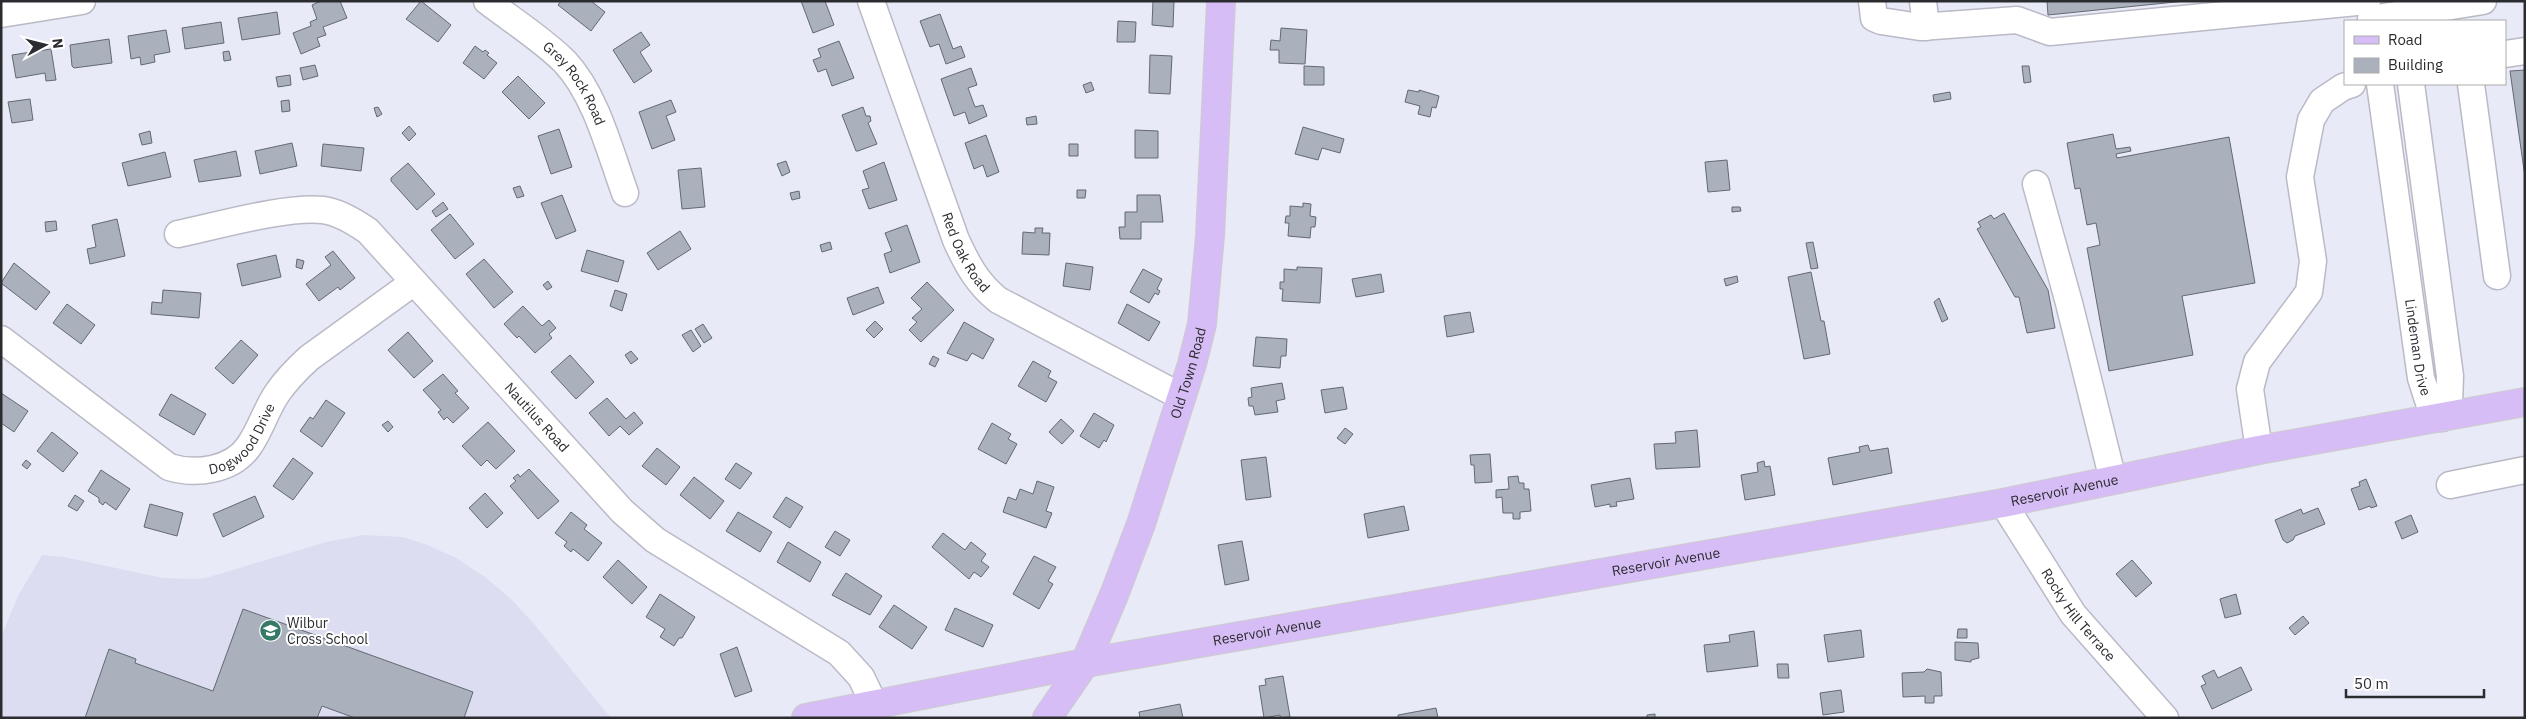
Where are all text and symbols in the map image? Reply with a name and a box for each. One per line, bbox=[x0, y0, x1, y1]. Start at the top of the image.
north arrow bbox=[20, 20, 70, 70]
legend bbox=[2344, 20, 2506, 85]
text: Road bbox=[2388, 30, 2423, 49]
text: N bbox=[48, 37, 67, 50]
street label: Grey Rock Road bbox=[539, 37, 609, 128]
text: Building bbox=[2388, 55, 2443, 74]
street label: Red Oak Road bbox=[938, 210, 994, 296]
street label: Lindeman Drive bbox=[2401, 298, 2435, 398]
street label: Old Town Road bbox=[1166, 325, 1210, 421]
street label: Nautilus Road bbox=[501, 379, 573, 456]
street label: Dogwood Drive bbox=[207, 400, 279, 478]
street label: Reservoir Avenue bbox=[2009, 470, 2120, 510]
street label: Reservoir Avenue bbox=[1610, 543, 1722, 580]
street label: Rocky Hill Terrace bbox=[2037, 565, 2120, 665]
street label: Reservoir Avenue bbox=[1211, 613, 1323, 650]
place label: Wilbur Cross School bbox=[287, 614, 368, 648]
school or university icon: Wilbur Cross School bbox=[259, 619, 283, 643]
scale bar bbox=[2346, 666, 2484, 698]
text: 50 m bbox=[2354, 674, 2389, 693]

